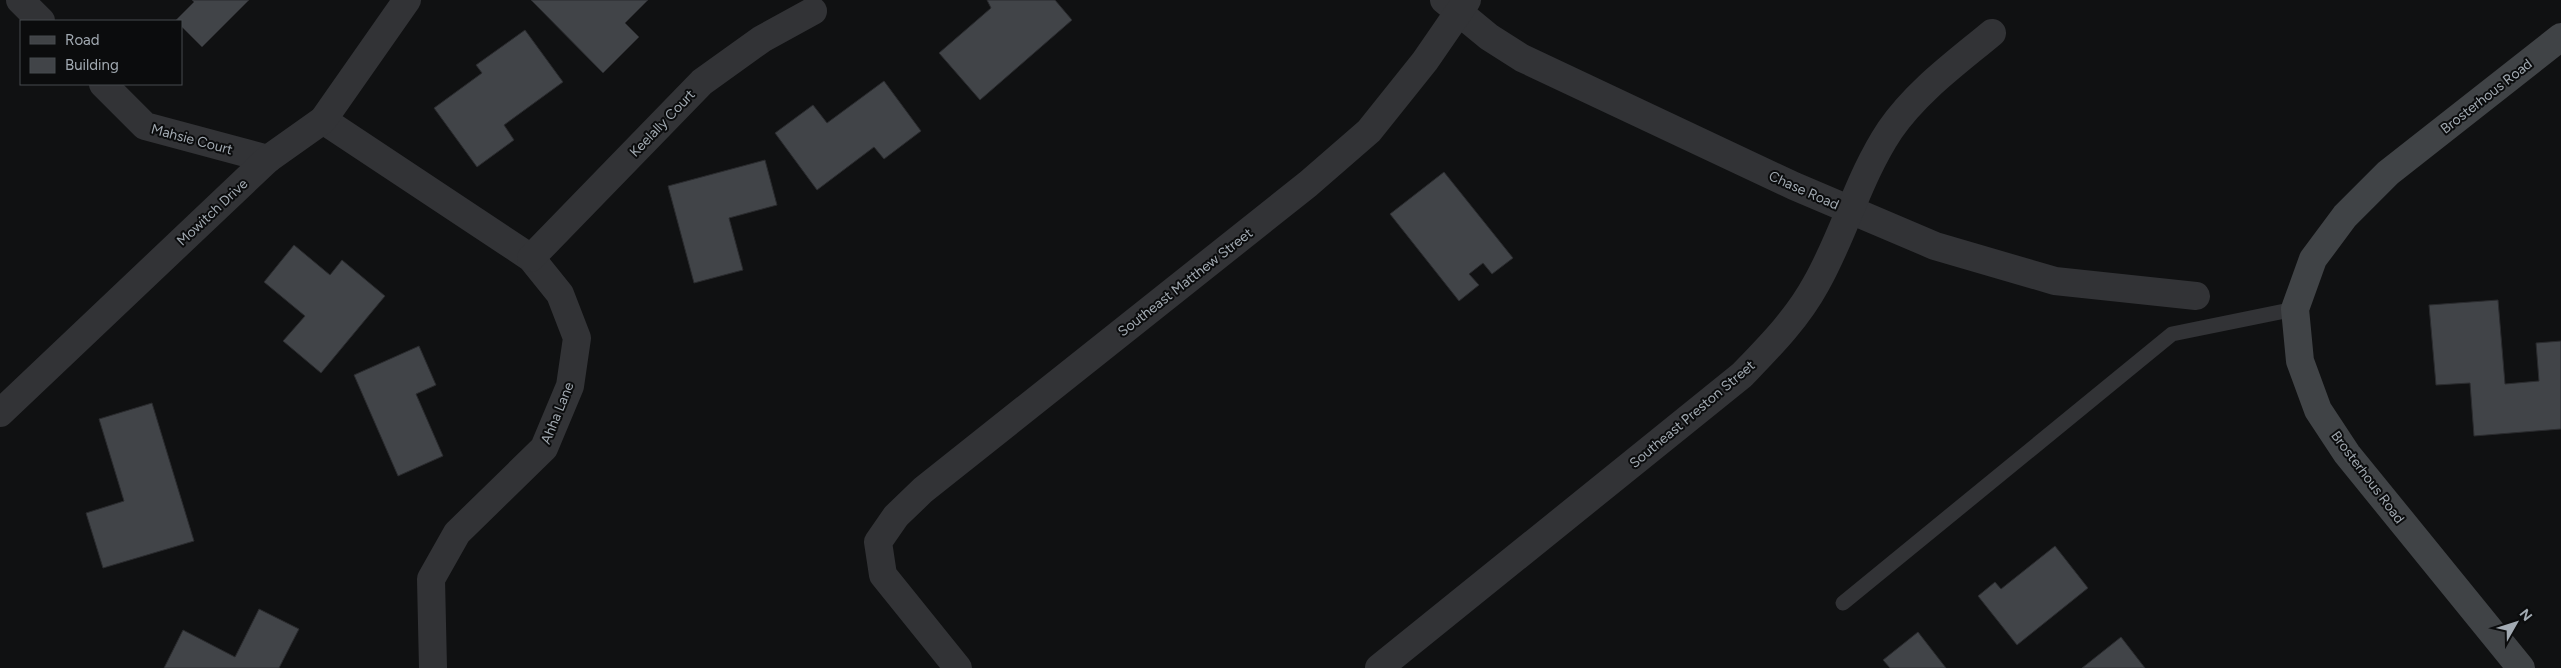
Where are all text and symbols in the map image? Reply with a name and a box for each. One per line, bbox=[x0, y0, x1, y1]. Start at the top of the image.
legend bbox=[20, 20, 182, 85]
text: Road bbox=[65, 31, 100, 49]
street label: Brosterhous Road bbox=[2437, 55, 2535, 137]
text: Building bbox=[65, 56, 119, 74]
street label: Keelally Court bbox=[626, 86, 699, 161]
street label: Mahsie Court bbox=[149, 120, 235, 159]
street label: Chase Road bbox=[1766, 167, 1841, 213]
street label: Mowitch Drive bbox=[173, 175, 251, 249]
street label: Southeast Matthew Street bbox=[1115, 225, 1256, 340]
street label: Southeast Preston Street bbox=[1626, 357, 1758, 472]
street label: Ahha Lane bbox=[537, 379, 578, 447]
street label: Brosterhous Road bbox=[2327, 428, 2408, 527]
north arrow bbox=[2491, 598, 2541, 648]
text: N bbox=[2516, 606, 2536, 625]

